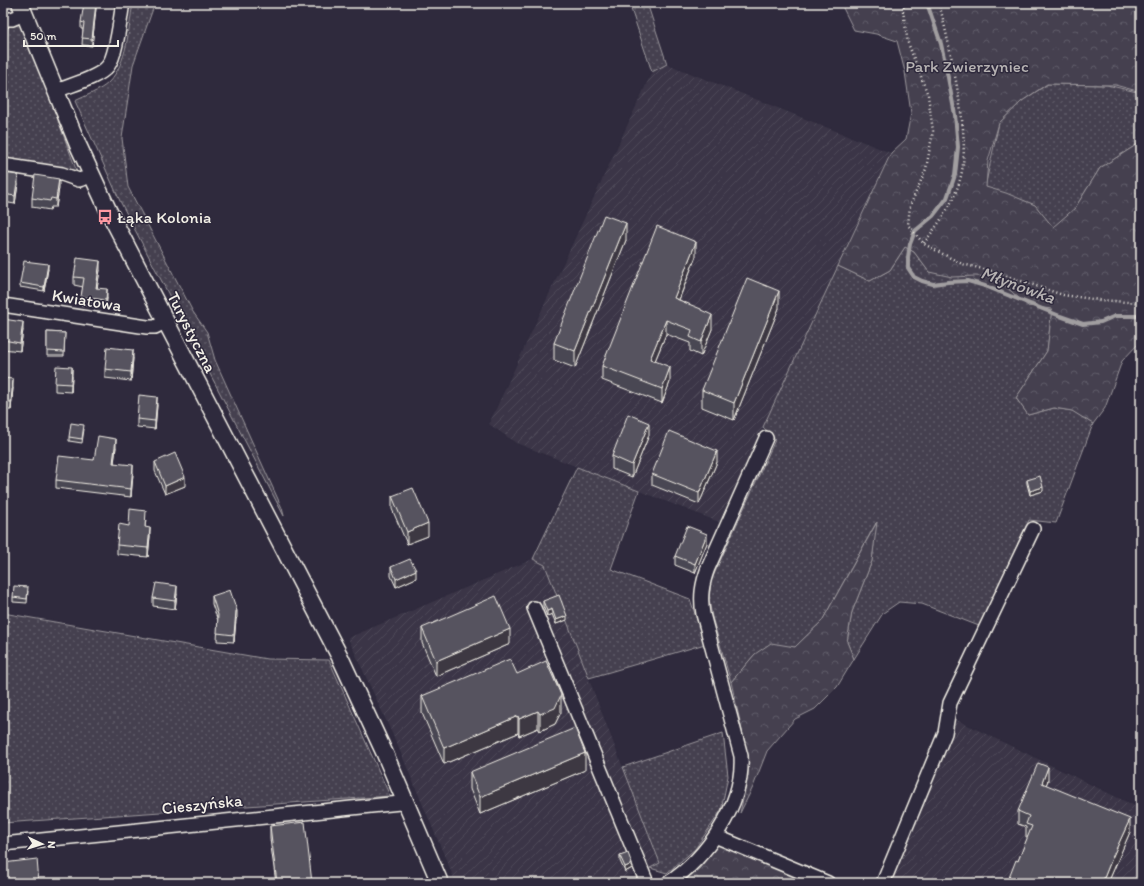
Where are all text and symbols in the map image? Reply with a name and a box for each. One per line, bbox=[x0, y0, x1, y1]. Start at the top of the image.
scale bar bbox=[24, 22, 118, 48]
text: 50 m bbox=[30, 29, 56, 43]
park label: Park Zwierzyniec bbox=[905, 56, 1029, 76]
place label: Łąka Kolonia bbox=[117, 207, 211, 227]
bus stop icon: Łąka Kolonia bbox=[96, 208, 114, 226]
water label: Młynówka bbox=[978, 261, 1059, 309]
street label: Kwiatowa bbox=[51, 285, 123, 315]
street label: Turystyczna bbox=[163, 288, 221, 376]
street label: Cieszyńska bbox=[160, 790, 244, 818]
north arrow bbox=[22, 824, 62, 864]
text: N bbox=[45, 840, 58, 849]

